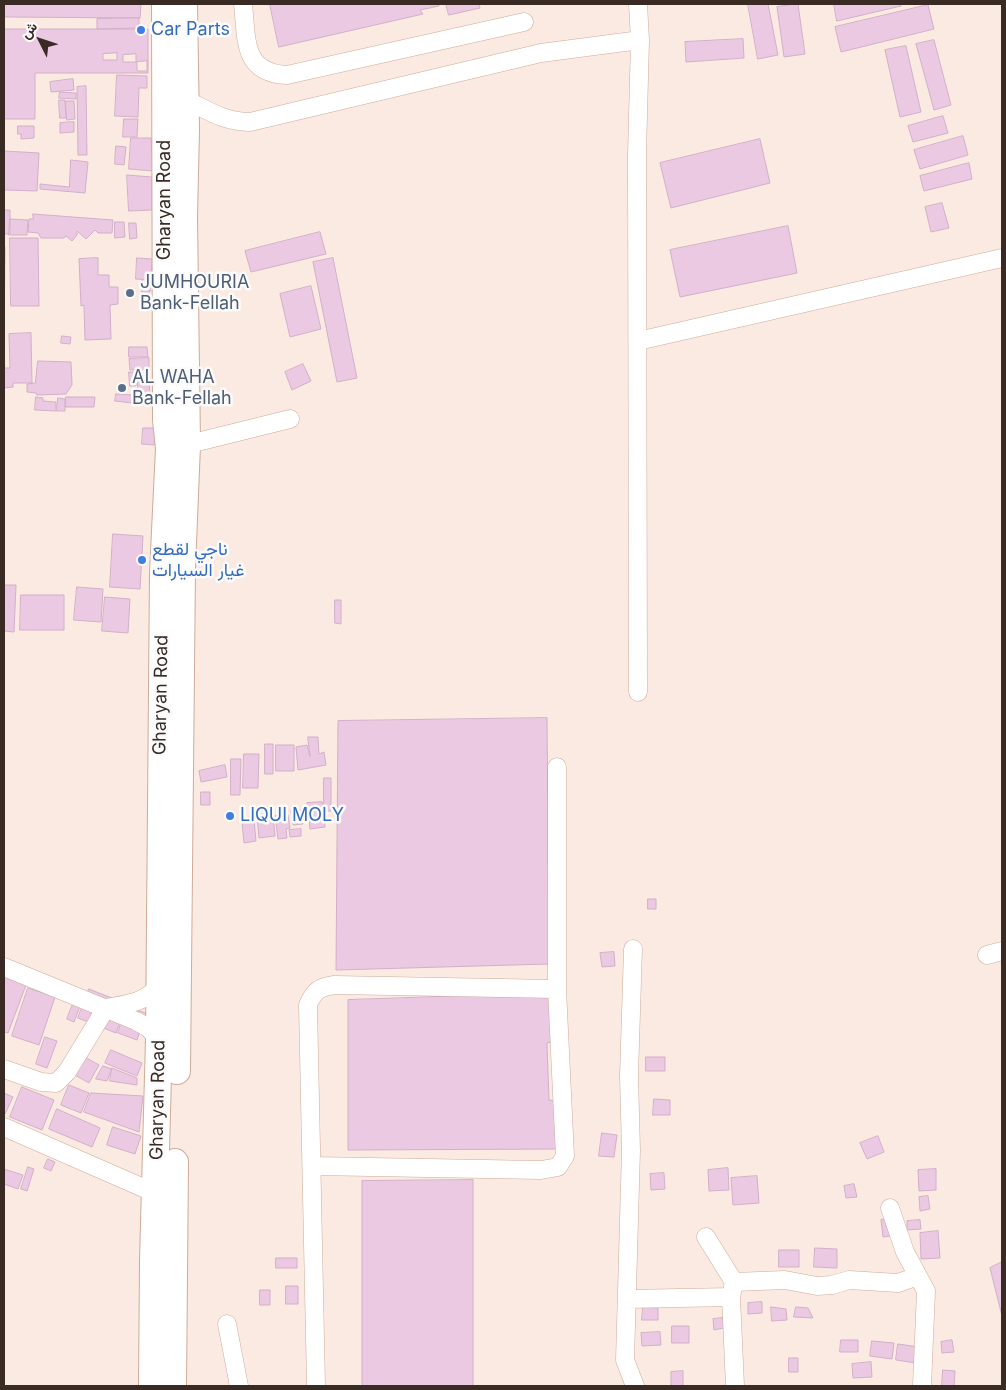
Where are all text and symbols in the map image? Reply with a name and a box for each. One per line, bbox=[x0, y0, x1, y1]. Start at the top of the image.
north arrow bbox=[15, 15, 65, 65]
text: ش bbox=[16, 18, 40, 42]
place label: Car Parts bbox=[151, 19, 230, 41]
marker: Car Parts bbox=[135, 24, 147, 36]
street label: Gharyan Road bbox=[154, 140, 176, 260]
place label: JUMHOURIA Bank-Fellah bbox=[140, 272, 249, 314]
marker: JUMHOURIA Bank-Fellah bbox=[124, 287, 136, 299]
place label: AL WAHA Bank-Fellah bbox=[132, 367, 232, 409]
marker: AL WAHA Bank-Fellah bbox=[116, 382, 128, 394]
place label: ناجي لقطع غيار السيارات bbox=[152, 539, 244, 582]
marker: ناجي لقطع غيار السيارات bbox=[136, 554, 148, 566]
street label: Gharyan Road bbox=[149, 635, 173, 755]
place label: LIQUI MOLY bbox=[240, 805, 344, 827]
marker: LIQUI MOLY bbox=[224, 810, 236, 822]
street label: Gharyan Road bbox=[146, 1040, 170, 1160]

